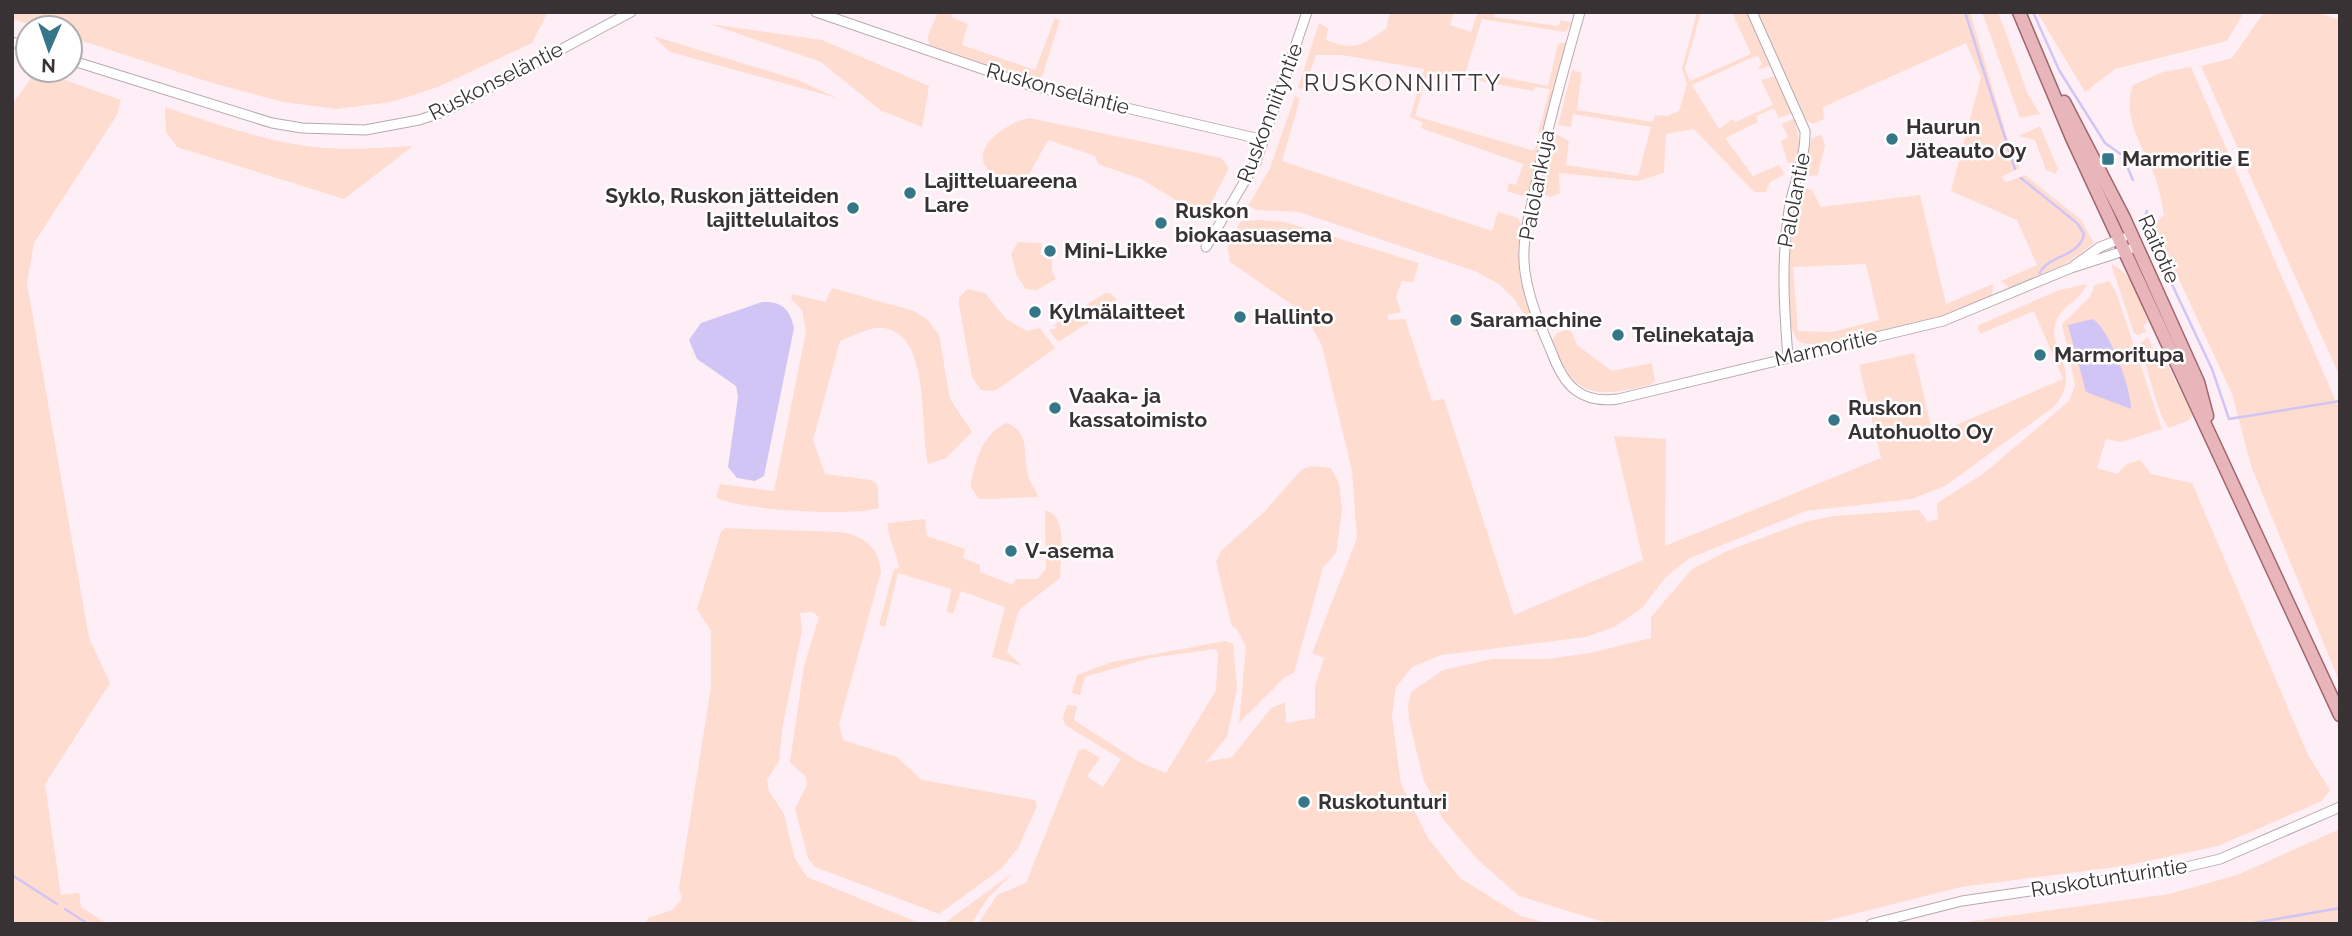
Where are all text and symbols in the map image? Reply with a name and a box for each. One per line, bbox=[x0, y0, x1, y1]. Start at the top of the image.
north arrow bbox=[14, 14, 84, 84]
street label: Ruskonseläntie bbox=[425, 36, 567, 125]
street label: Ruskonniityntie bbox=[1231, 40, 1308, 186]
text: N bbox=[41, 55, 56, 77]
street label: Ruskonseläntie bbox=[984, 57, 1132, 120]
district label: RUSKONNIITTY bbox=[1304, 68, 1502, 97]
place label: Haurun Jäteauto Oy bbox=[1906, 114, 2027, 163]
street label: Palolankuja bbox=[1514, 128, 1559, 242]
marker: Haurun Jäteauto Oy bbox=[1884, 131, 1900, 147]
place label: Marmoritie E bbox=[2122, 146, 2250, 171]
street label: Palolantie bbox=[1772, 150, 1815, 249]
marker: Marmoritie E bbox=[2100, 151, 2116, 167]
place label: Lajitteluareena Lare bbox=[924, 168, 1077, 217]
place label: Syklo, Ruskon jätteiden lajittelulaitos bbox=[605, 183, 839, 232]
marker: Lajitteluareena Lare bbox=[902, 185, 918, 201]
place label: Ruskon biokaasuasema bbox=[1175, 198, 1332, 247]
marker: Syklo, Ruskon jätteiden lajittelulaitos bbox=[845, 200, 861, 216]
street label: Raitotie bbox=[2133, 211, 2186, 287]
marker: Ruskon biokaasuasema bbox=[1153, 215, 1169, 231]
place label: Mini-Likke bbox=[1064, 238, 1168, 263]
marker: Mini-Likke bbox=[1042, 243, 1058, 259]
place label: Kylmälaitteet bbox=[1049, 299, 1185, 324]
marker: Kylmälaitteet bbox=[1027, 304, 1043, 320]
place label: Hallinto bbox=[1254, 304, 1334, 329]
place label: Saramachine bbox=[1470, 307, 1602, 332]
marker: Hallinto bbox=[1232, 309, 1248, 325]
marker: Saramachine bbox=[1448, 312, 1464, 328]
place label: Telinekataja bbox=[1632, 322, 1754, 347]
street label: Marmoritie bbox=[1772, 324, 1880, 371]
marker: Telinekataja bbox=[1610, 327, 1626, 343]
place label: Marmoritupa bbox=[2054, 342, 2184, 367]
marker: Marmoritupa bbox=[2032, 347, 2048, 363]
place label: Vaaka- ja kassatoimisto bbox=[1069, 383, 1208, 432]
place label: Ruskon Autohuolto Oy bbox=[1848, 395, 1994, 444]
marker: Vaaka- ja kassatoimisto bbox=[1047, 400, 1063, 416]
marker: Ruskon Autohuolto Oy bbox=[1826, 412, 1842, 428]
place label: V-asema bbox=[1025, 538, 1114, 563]
marker: V-asema bbox=[1003, 543, 1019, 559]
place label: Ruskotunturi bbox=[1318, 789, 1447, 814]
marker: Ruskotunturi bbox=[1296, 794, 1312, 810]
street label: Ruskotunturintie bbox=[2029, 853, 2189, 902]

